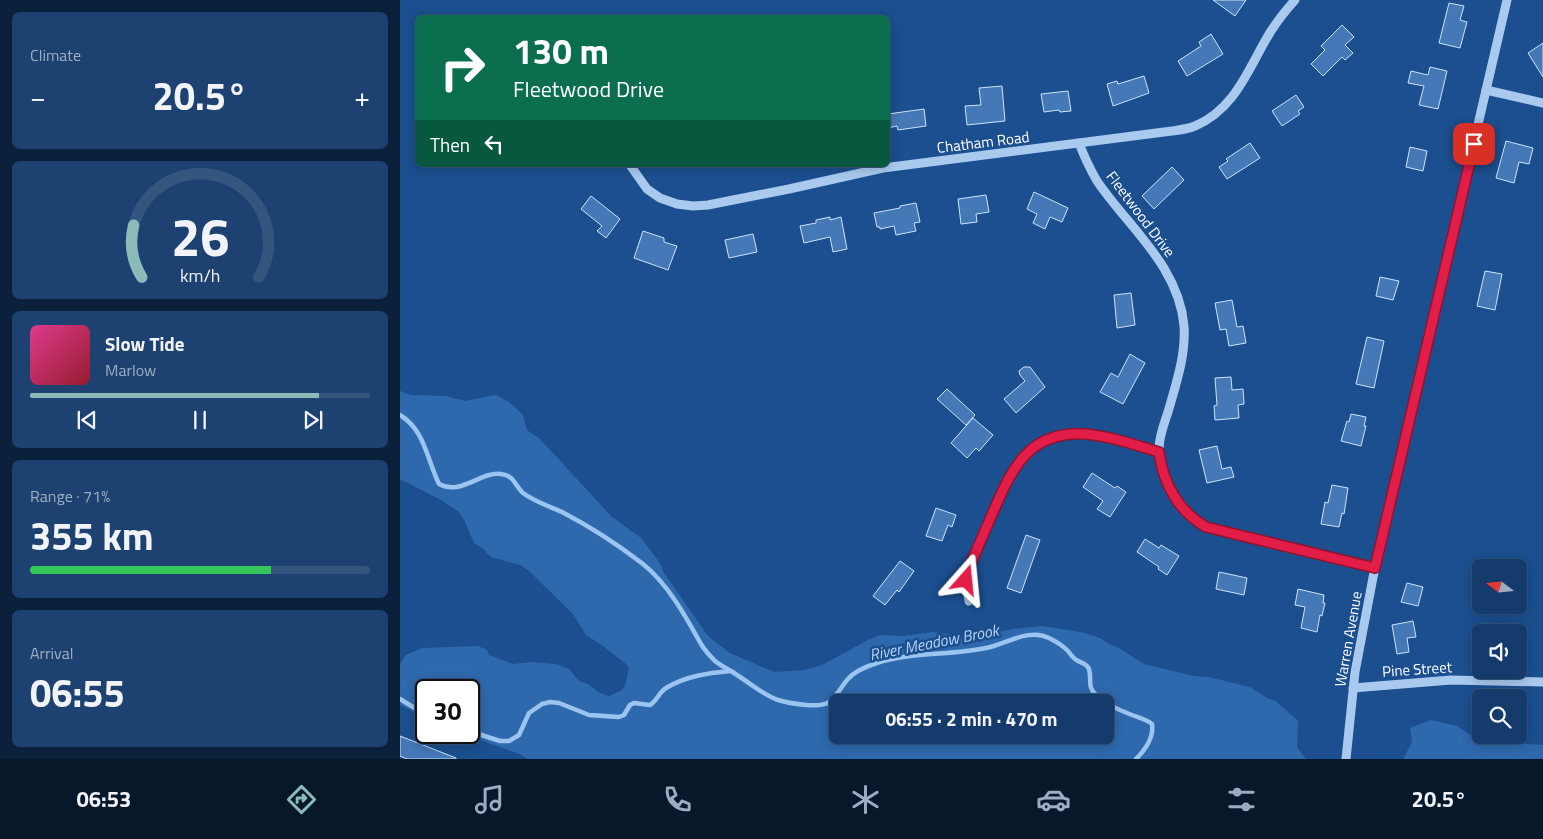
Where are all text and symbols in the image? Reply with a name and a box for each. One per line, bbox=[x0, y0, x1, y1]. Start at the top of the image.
text: 130 m bbox=[513, 24, 609, 78]
icon: right bbox=[430, 35, 495, 100]
text: Climate bbox=[30, 43, 81, 67]
text: 20.5° bbox=[153, 67, 247, 125]
text: Fleetwood Drive bbox=[513, 72, 664, 106]
text: − bbox=[30, 75, 46, 118]
text: + bbox=[354, 75, 370, 118]
pin bbox=[1453, 123, 1495, 165]
street label: Chatham Road bbox=[935, 125, 1031, 159]
text: Then bbox=[430, 130, 470, 159]
icon: left bbox=[480, 130, 508, 158]
icon: arrive bbox=[1460, 130, 1488, 158]
street label: Fleetwood Drive bbox=[1101, 166, 1181, 262]
text: 26 bbox=[171, 197, 229, 276]
text: km/h bbox=[180, 262, 220, 289]
text: Slow Tide bbox=[105, 329, 184, 358]
text: Marlow bbox=[105, 358, 156, 382]
icon: previous bbox=[73, 406, 101, 434]
icon: pause bbox=[186, 406, 214, 434]
icon: next bbox=[299, 406, 327, 434]
text: Range · 71% bbox=[30, 484, 110, 508]
text: 355 km bbox=[30, 507, 154, 565]
position arrow bbox=[939, 553, 991, 605]
north arrow bbox=[1472, 559, 1528, 614]
map controls bbox=[1472, 559, 1527, 744]
street label: Warren Avenue bbox=[1328, 589, 1368, 689]
water label: River Meadow Brook bbox=[867, 617, 1002, 666]
button: sound bbox=[1472, 624, 1527, 679]
text: Arrival bbox=[30, 641, 73, 665]
street label: Pine Street bbox=[1381, 655, 1453, 683]
text: 06:55 bbox=[30, 664, 125, 722]
speed limit sign: 30 bbox=[415, 679, 480, 744]
button: search bbox=[1472, 689, 1527, 744]
text: 06:55 · 2 min · 470 m bbox=[885, 704, 1058, 733]
text: 06:53 bbox=[76, 782, 131, 816]
icon: directions bbox=[284, 782, 319, 817]
icon: music bbox=[472, 782, 507, 817]
icon: phone bbox=[660, 782, 695, 817]
icon: climate bbox=[848, 782, 883, 817]
icon: car bbox=[1036, 782, 1071, 817]
icon: filters bbox=[1224, 782, 1259, 817]
text: 20.5° bbox=[1412, 782, 1467, 816]

